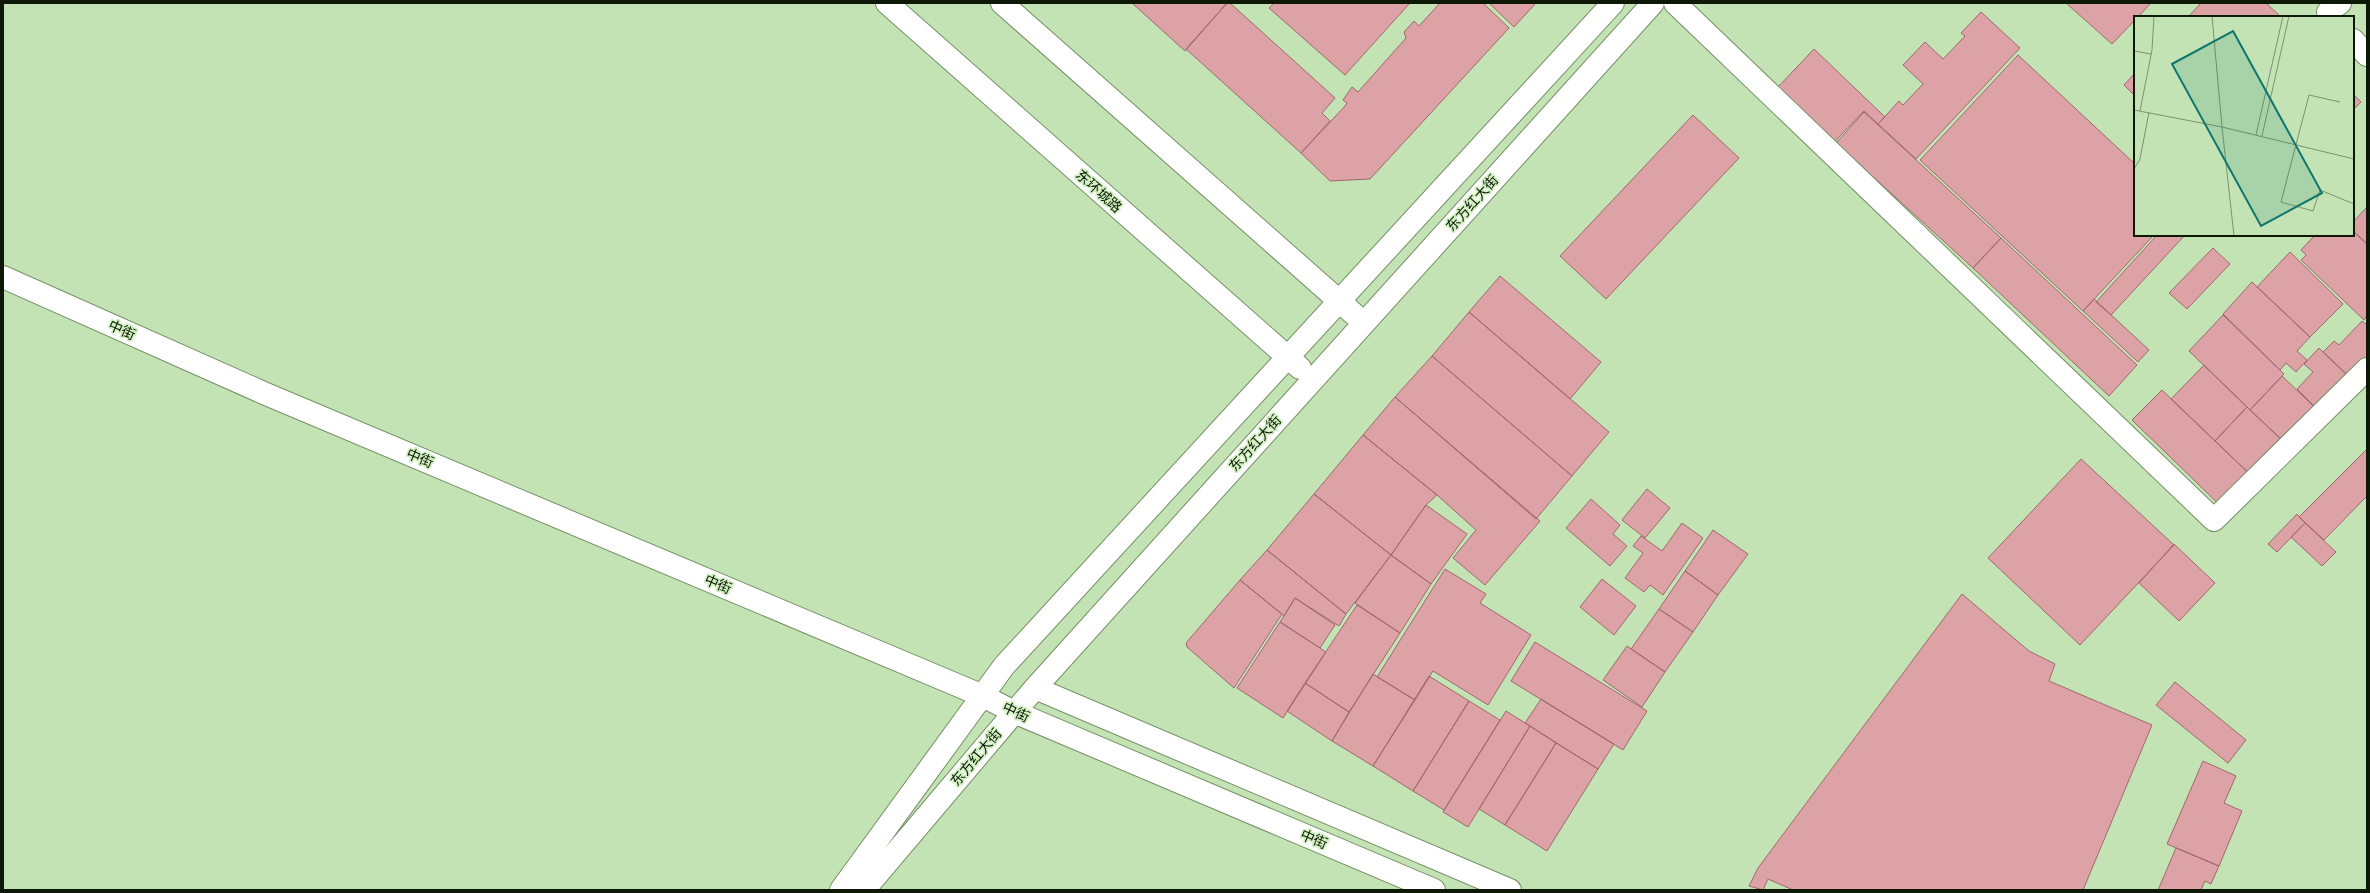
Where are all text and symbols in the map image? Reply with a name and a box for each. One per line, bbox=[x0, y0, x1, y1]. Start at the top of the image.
inset map bbox=[2134, 16, 2354, 236]
street label: 东环城路 bbox=[1071, 165, 1126, 218]
street label: 东方红大街 bbox=[1441, 170, 1504, 236]
street label: 中街 bbox=[105, 315, 139, 346]
street label: 东方红大街 bbox=[1224, 410, 1287, 476]
street label: 中街 bbox=[403, 443, 437, 474]
street label: 中街 bbox=[701, 569, 735, 600]
street label: 中街 bbox=[999, 697, 1033, 728]
street label: 东方红大街 bbox=[946, 724, 1007, 791]
street label: 中街 bbox=[1297, 824, 1331, 855]

